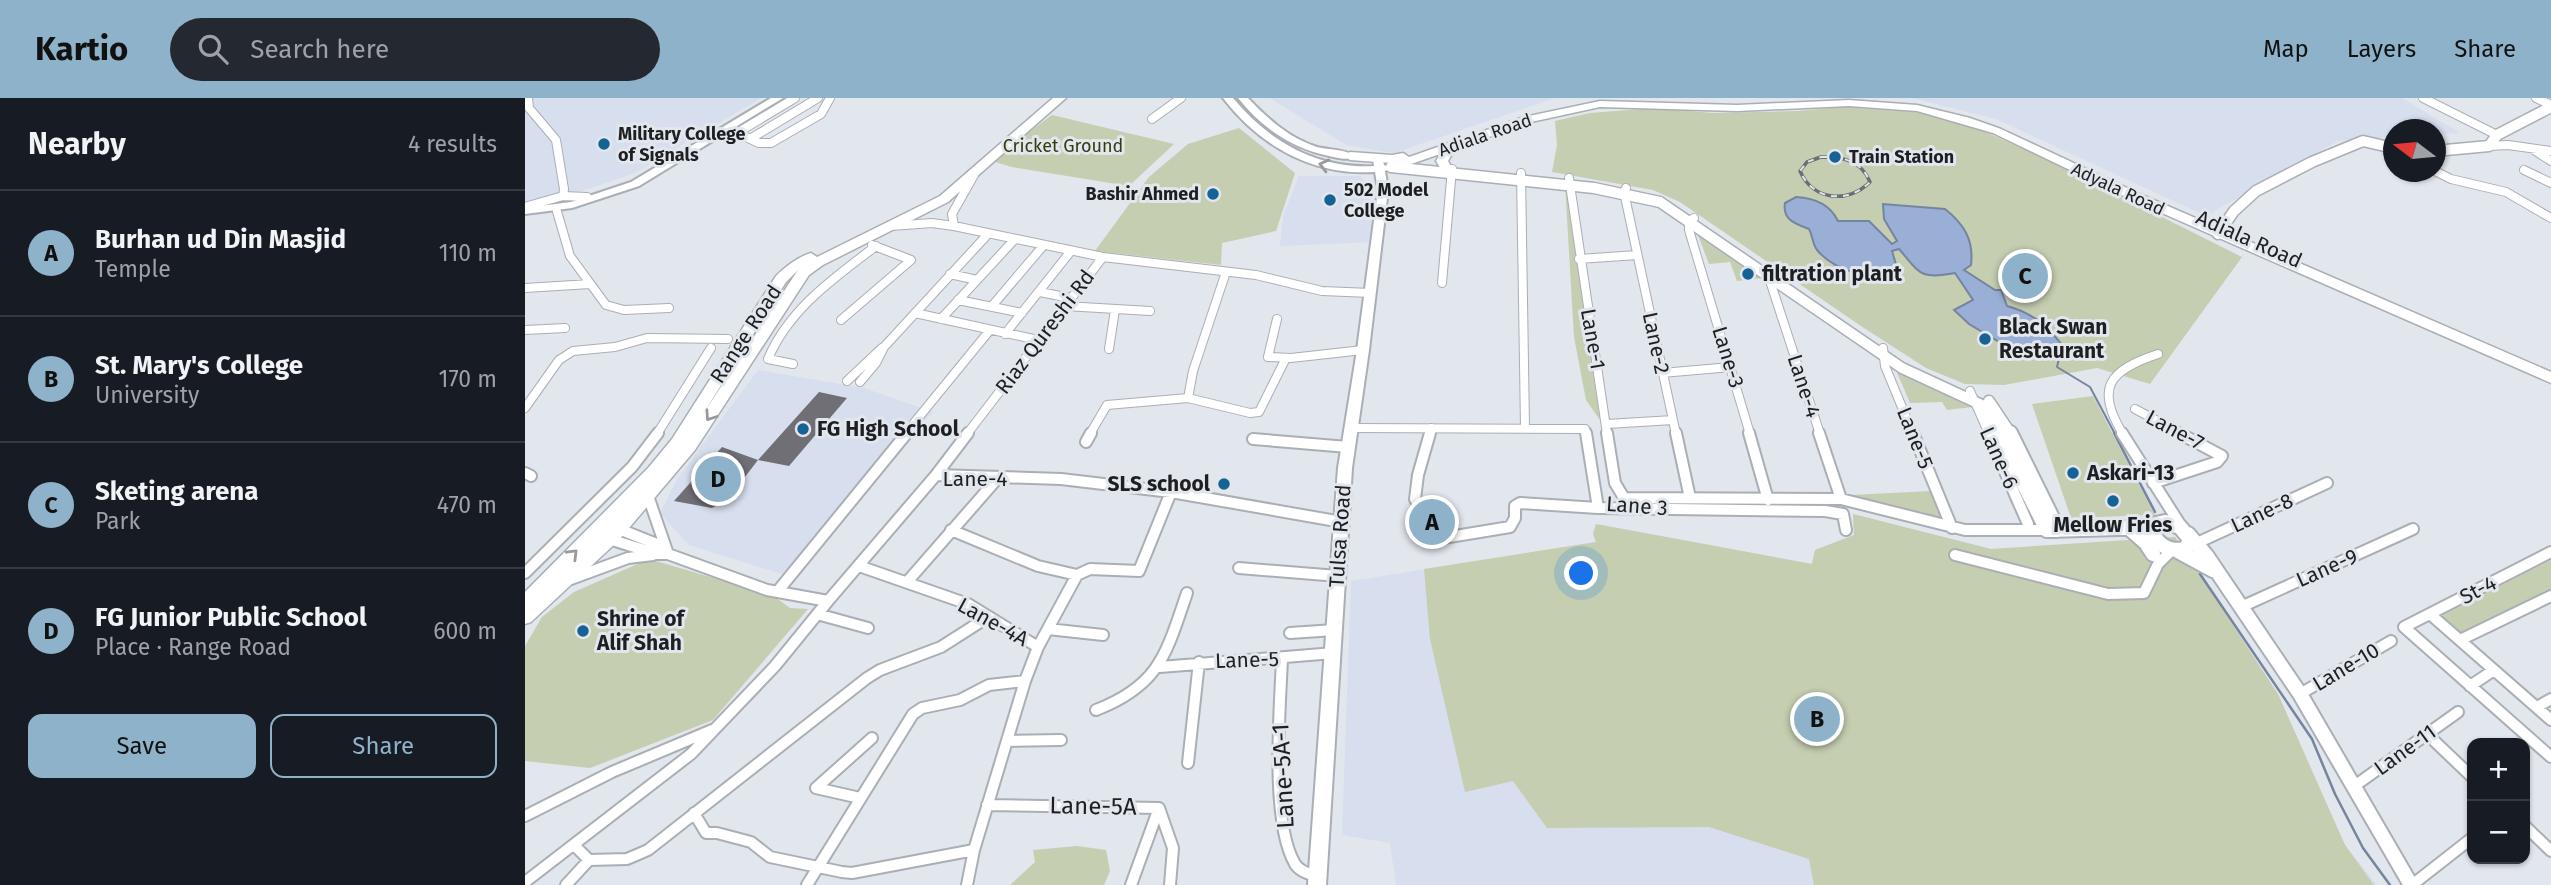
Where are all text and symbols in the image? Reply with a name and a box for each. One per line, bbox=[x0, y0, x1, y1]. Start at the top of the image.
search box bbox=[170, 18, 660, 81]
text: Kartio bbox=[35, 29, 128, 69]
icon: search bbox=[194, 30, 232, 68]
text: Search here bbox=[250, 34, 389, 65]
text: Map bbox=[2263, 35, 2309, 63]
text: Layers bbox=[2347, 35, 2416, 63]
text: Share bbox=[2454, 35, 2516, 63]
street label: Adiala Road bbox=[1436, 109, 1534, 161]
north arrow bbox=[2383, 119, 2446, 182]
place label: Military College of Signals bbox=[618, 123, 746, 166]
text: Nearby bbox=[28, 126, 126, 162]
text: 4 results bbox=[408, 130, 497, 158]
park label: Cricket Ground bbox=[1003, 135, 1123, 157]
marker: Military College of Signals bbox=[596, 136, 612, 152]
place label: Train Station bbox=[1849, 146, 1954, 168]
marker: Train Station bbox=[1827, 149, 1843, 165]
one-way arrow bbox=[1318, 158, 1330, 173]
street label: Adyala Road bbox=[2068, 158, 2168, 220]
place label: 502 Model College bbox=[1344, 179, 1429, 222]
place label: Bashir Ahmed bbox=[1086, 183, 1199, 205]
marker: Bashir Ahmed bbox=[1205, 186, 1221, 202]
marker: 502 Model College bbox=[1322, 192, 1338, 208]
street label: Adiala Road bbox=[2192, 204, 2306, 274]
text: Burhan ud Din Masjid bbox=[95, 224, 346, 255]
text: A bbox=[44, 239, 58, 267]
text: 110 m bbox=[439, 239, 497, 267]
pin: C bbox=[2002, 250, 2048, 302]
text: Temple bbox=[95, 255, 171, 283]
place label: filtration plant bbox=[1762, 261, 1903, 287]
street label: Riaz Qureshi Rd bbox=[990, 265, 1100, 399]
marker: filtration plant bbox=[1740, 266, 1756, 282]
street label: Range Road bbox=[705, 280, 787, 388]
street label: Lane-1 bbox=[1575, 306, 1611, 372]
street label: Lane-2 bbox=[1637, 309, 1675, 377]
place label: Black Swan Restaurant bbox=[1999, 314, 2107, 364]
street label: Lane-3 bbox=[1706, 323, 1750, 391]
marker: Black Swan Restaurant bbox=[1977, 331, 1993, 347]
text: St. Mary's College bbox=[95, 350, 303, 381]
street label: Lane-4 bbox=[1782, 351, 1826, 421]
text: B bbox=[44, 365, 58, 393]
text: 170 m bbox=[438, 365, 497, 393]
text: University bbox=[95, 381, 199, 409]
street label: Lane-5 bbox=[1891, 403, 1939, 473]
street label: Lane-7 bbox=[2142, 404, 2208, 456]
one-way arrow bbox=[705, 409, 718, 422]
place label: FG High School bbox=[817, 416, 960, 442]
marker: FG High School bbox=[795, 421, 811, 437]
street label: Lane-6 bbox=[1974, 423, 2024, 493]
pin: D bbox=[695, 453, 741, 505]
place label: Askari-13 bbox=[2086, 460, 2174, 486]
marker: Askari-13 bbox=[2065, 465, 2081, 481]
street label: Lane-4 bbox=[943, 466, 1007, 492]
place label: SLS school bbox=[1107, 471, 1211, 497]
text: Sketing arena bbox=[95, 476, 259, 507]
marker: SLS school bbox=[1216, 476, 1232, 492]
street label: Tulsa Road bbox=[1323, 484, 1357, 588]
street label: Lane-8 bbox=[2227, 487, 2297, 539]
text: C bbox=[44, 491, 58, 519]
text: 470 m bbox=[437, 491, 497, 519]
street label: Lane 3 bbox=[1605, 491, 1669, 521]
marker: Mellow Fries bbox=[2105, 493, 2121, 509]
pin: A bbox=[1409, 496, 1455, 548]
text: Park bbox=[95, 507, 140, 535]
place label: Mellow Fries bbox=[2053, 512, 2173, 538]
street label: Lane-9 bbox=[2292, 543, 2362, 593]
one-way arrow bbox=[565, 550, 578, 563]
your location bbox=[1564, 556, 1598, 590]
street label: St-4 bbox=[2455, 570, 2501, 610]
street label: Lane-4A bbox=[953, 592, 1033, 652]
text: FG Junior Public School bbox=[95, 602, 367, 633]
place label: Shrine of Alif Shah bbox=[596, 606, 686, 656]
text: D bbox=[44, 617, 58, 645]
text: 600 m bbox=[433, 617, 497, 645]
marker: Shrine of Alif Shah bbox=[575, 623, 591, 639]
text: Place · Range Road bbox=[95, 633, 291, 661]
street label: Lane-10 bbox=[2308, 637, 2384, 697]
street label: Lane-5 bbox=[1214, 646, 1280, 674]
pin: B bbox=[1794, 693, 1840, 745]
button: Save bbox=[28, 714, 256, 778]
button: Share bbox=[270, 714, 497, 778]
street label: Lane-11 bbox=[2369, 719, 2441, 781]
street label: Lane-5A-1 bbox=[1266, 723, 1300, 829]
map controls bbox=[2467, 738, 2530, 864]
button: + bbox=[2467, 738, 2530, 801]
street label: Lane-5A bbox=[1049, 791, 1137, 821]
button: − bbox=[2467, 801, 2530, 864]

